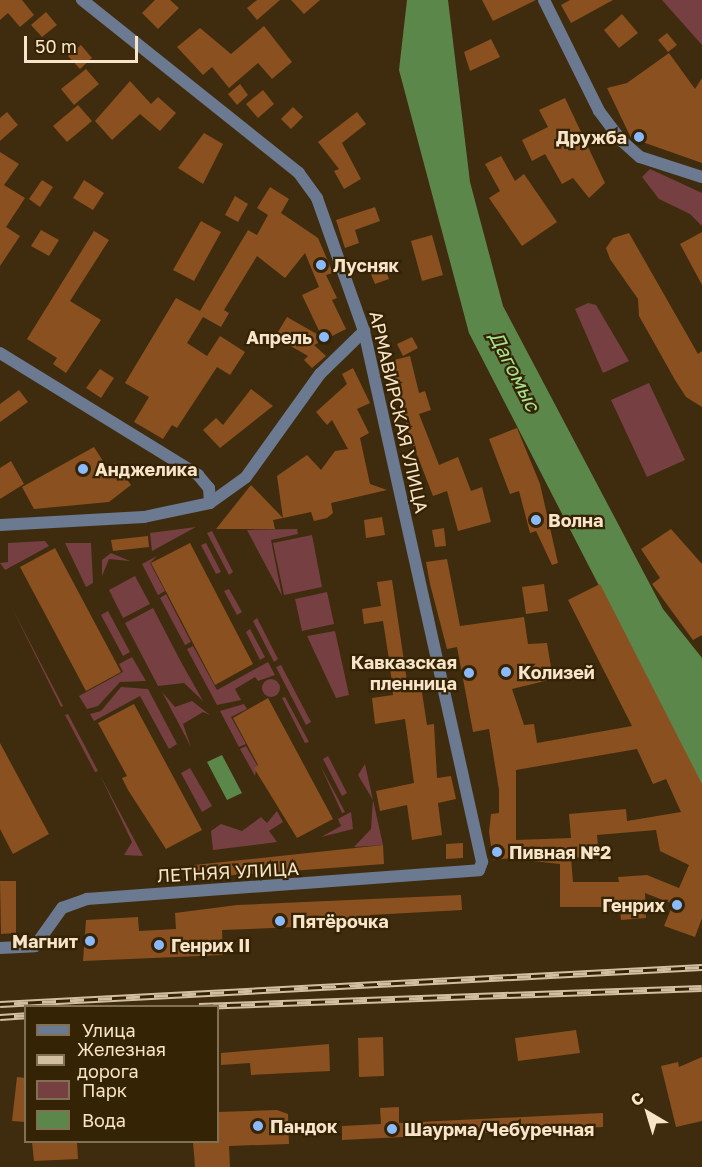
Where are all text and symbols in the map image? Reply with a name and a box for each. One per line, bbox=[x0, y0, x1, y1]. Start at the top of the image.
scale bar bbox=[27, 24, 141, 62]
text: 50 m bbox=[35, 35, 77, 57]
place label: Дружба bbox=[556, 126, 627, 148]
marker: Дружба bbox=[632, 130, 646, 144]
place label: Лусняк bbox=[333, 254, 399, 276]
marker: Лусняк bbox=[314, 258, 328, 272]
street label: АРМАВИРСКАЯ УЛИЦА bbox=[365, 309, 433, 515]
place label: Апрель bbox=[246, 326, 312, 348]
water label: Дагомыс bbox=[485, 327, 545, 415]
marker: Апрель bbox=[317, 330, 331, 344]
place label: Анджелика bbox=[95, 458, 197, 480]
marker: Анджелика bbox=[76, 462, 90, 476]
place label: Волна bbox=[548, 509, 603, 531]
marker: Волна bbox=[529, 513, 543, 527]
place label: Кавказская пленница bbox=[351, 652, 457, 694]
place label: Колизей bbox=[518, 661, 595, 683]
marker: Колизей bbox=[499, 665, 513, 679]
marker: Кавказская пленница bbox=[462, 666, 476, 680]
place label: Пивная №2 bbox=[509, 841, 611, 863]
marker: Пивная №2 bbox=[490, 845, 504, 859]
street label: ЛЕТНЯЯ УЛИЦА bbox=[157, 858, 299, 886]
place label: Генрих bbox=[602, 894, 665, 916]
marker: Генрих bbox=[670, 898, 684, 912]
place label: Пятёрочка bbox=[292, 910, 389, 932]
marker: Пятёрочка bbox=[273, 914, 287, 928]
place label: Магнит bbox=[12, 930, 78, 952]
marker: Магнит bbox=[83, 934, 97, 948]
place label: Генрих II bbox=[171, 934, 250, 956]
marker: Генрих II bbox=[152, 938, 166, 952]
legend bbox=[24, 1005, 219, 1143]
text: Улица bbox=[82, 1019, 136, 1041]
text: Железная дорога bbox=[77, 1038, 166, 1082]
text: Парк bbox=[82, 1079, 127, 1101]
north arrow bbox=[618, 1083, 678, 1143]
text: С bbox=[626, 1087, 648, 1110]
text: Вода bbox=[82, 1109, 126, 1131]
place label: Пандок bbox=[270, 1115, 337, 1137]
place label: Шаурма/Чебуречная bbox=[404, 1118, 594, 1140]
marker: Пандок bbox=[251, 1119, 265, 1133]
marker: Шаурма/Чебуречная bbox=[385, 1122, 399, 1136]

